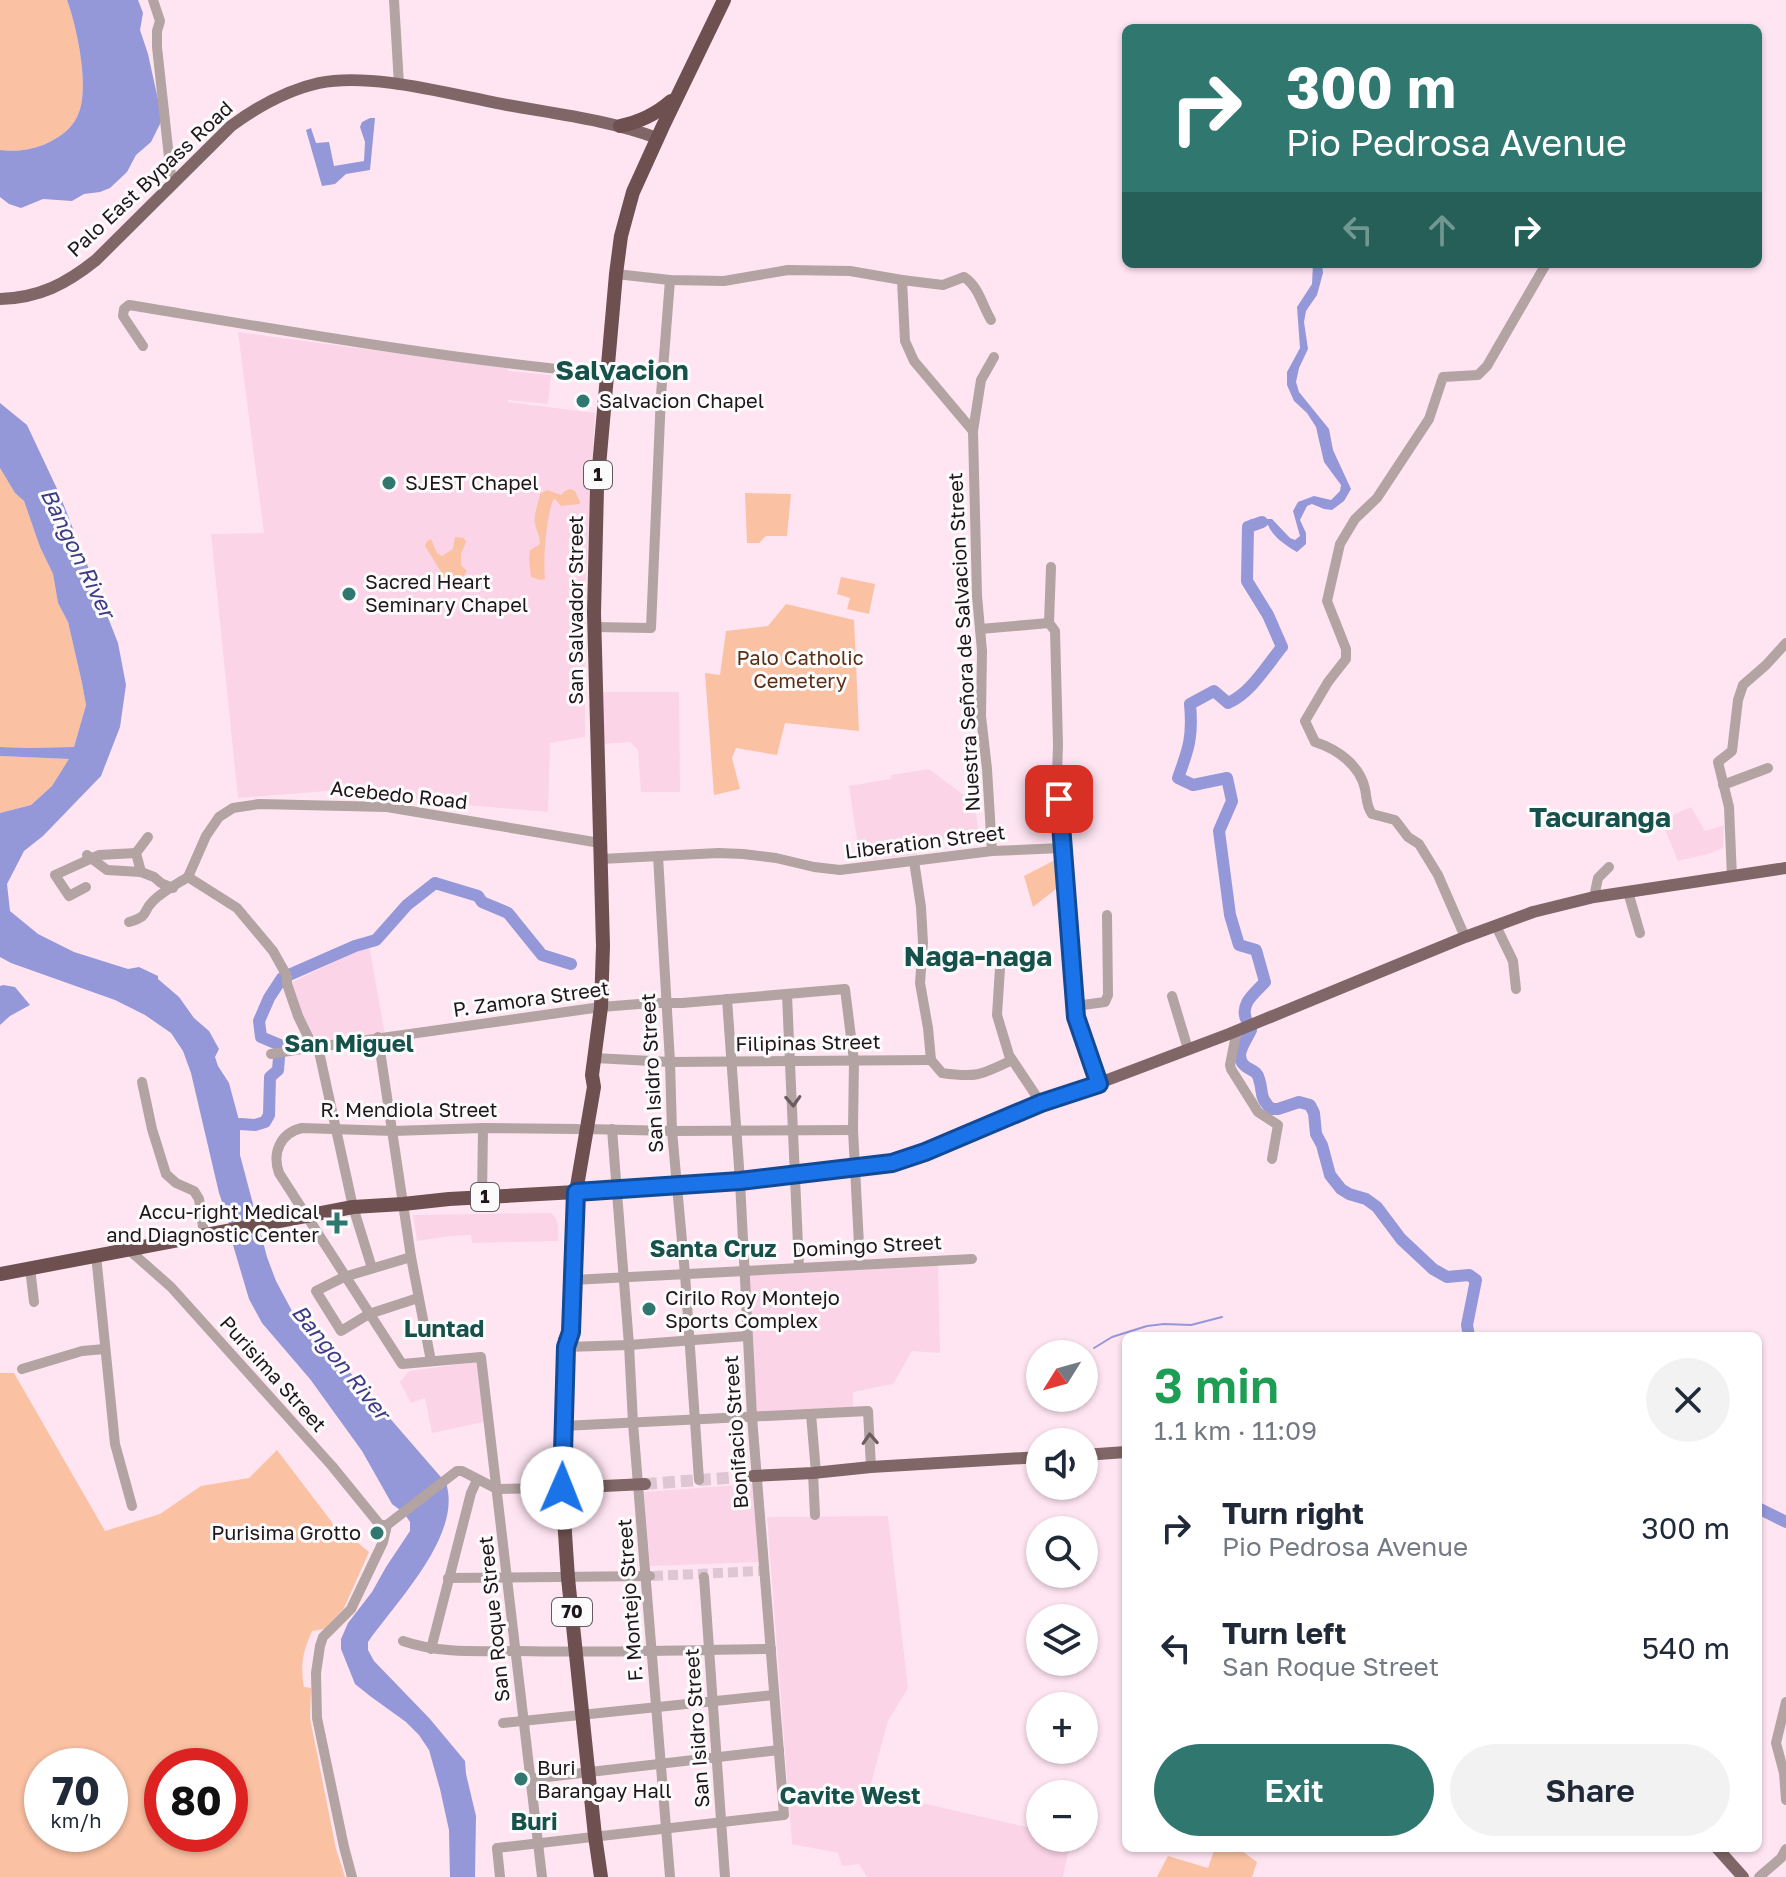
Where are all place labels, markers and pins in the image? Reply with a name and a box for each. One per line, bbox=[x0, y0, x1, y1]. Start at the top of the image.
place label: Salvacion Chapel bbox=[599, 388, 764, 412]
marker: Salvacion Chapel bbox=[574, 392, 592, 410]
place label: SJEST Chapel bbox=[405, 470, 539, 494]
marker: SJEST Chapel bbox=[380, 474, 398, 492]
place label: Sacred Heart Seminary Chapel bbox=[365, 569, 528, 616]
marker: Sacred Heart Seminary Chapel bbox=[340, 585, 358, 603]
pin bbox=[1025, 765, 1093, 833]
place label: Accu-right Medical and Diagnostic Center bbox=[106, 1199, 319, 1246]
marker: Accu-right Medical and Diagnostic Center bbox=[326, 1212, 348, 1234]
place label: Cirilo Roy Montejo Sports Complex bbox=[665, 1285, 840, 1332]
marker: Cirilo Roy Montejo Sports Complex bbox=[640, 1300, 658, 1318]
place label: Purisima Grotto bbox=[211, 1520, 361, 1544]
marker: Purisima Grotto bbox=[368, 1524, 386, 1542]
place label: Buri Barangay Hall bbox=[537, 1755, 672, 1802]
marker: Buri Barangay Hall bbox=[512, 1770, 530, 1788]

